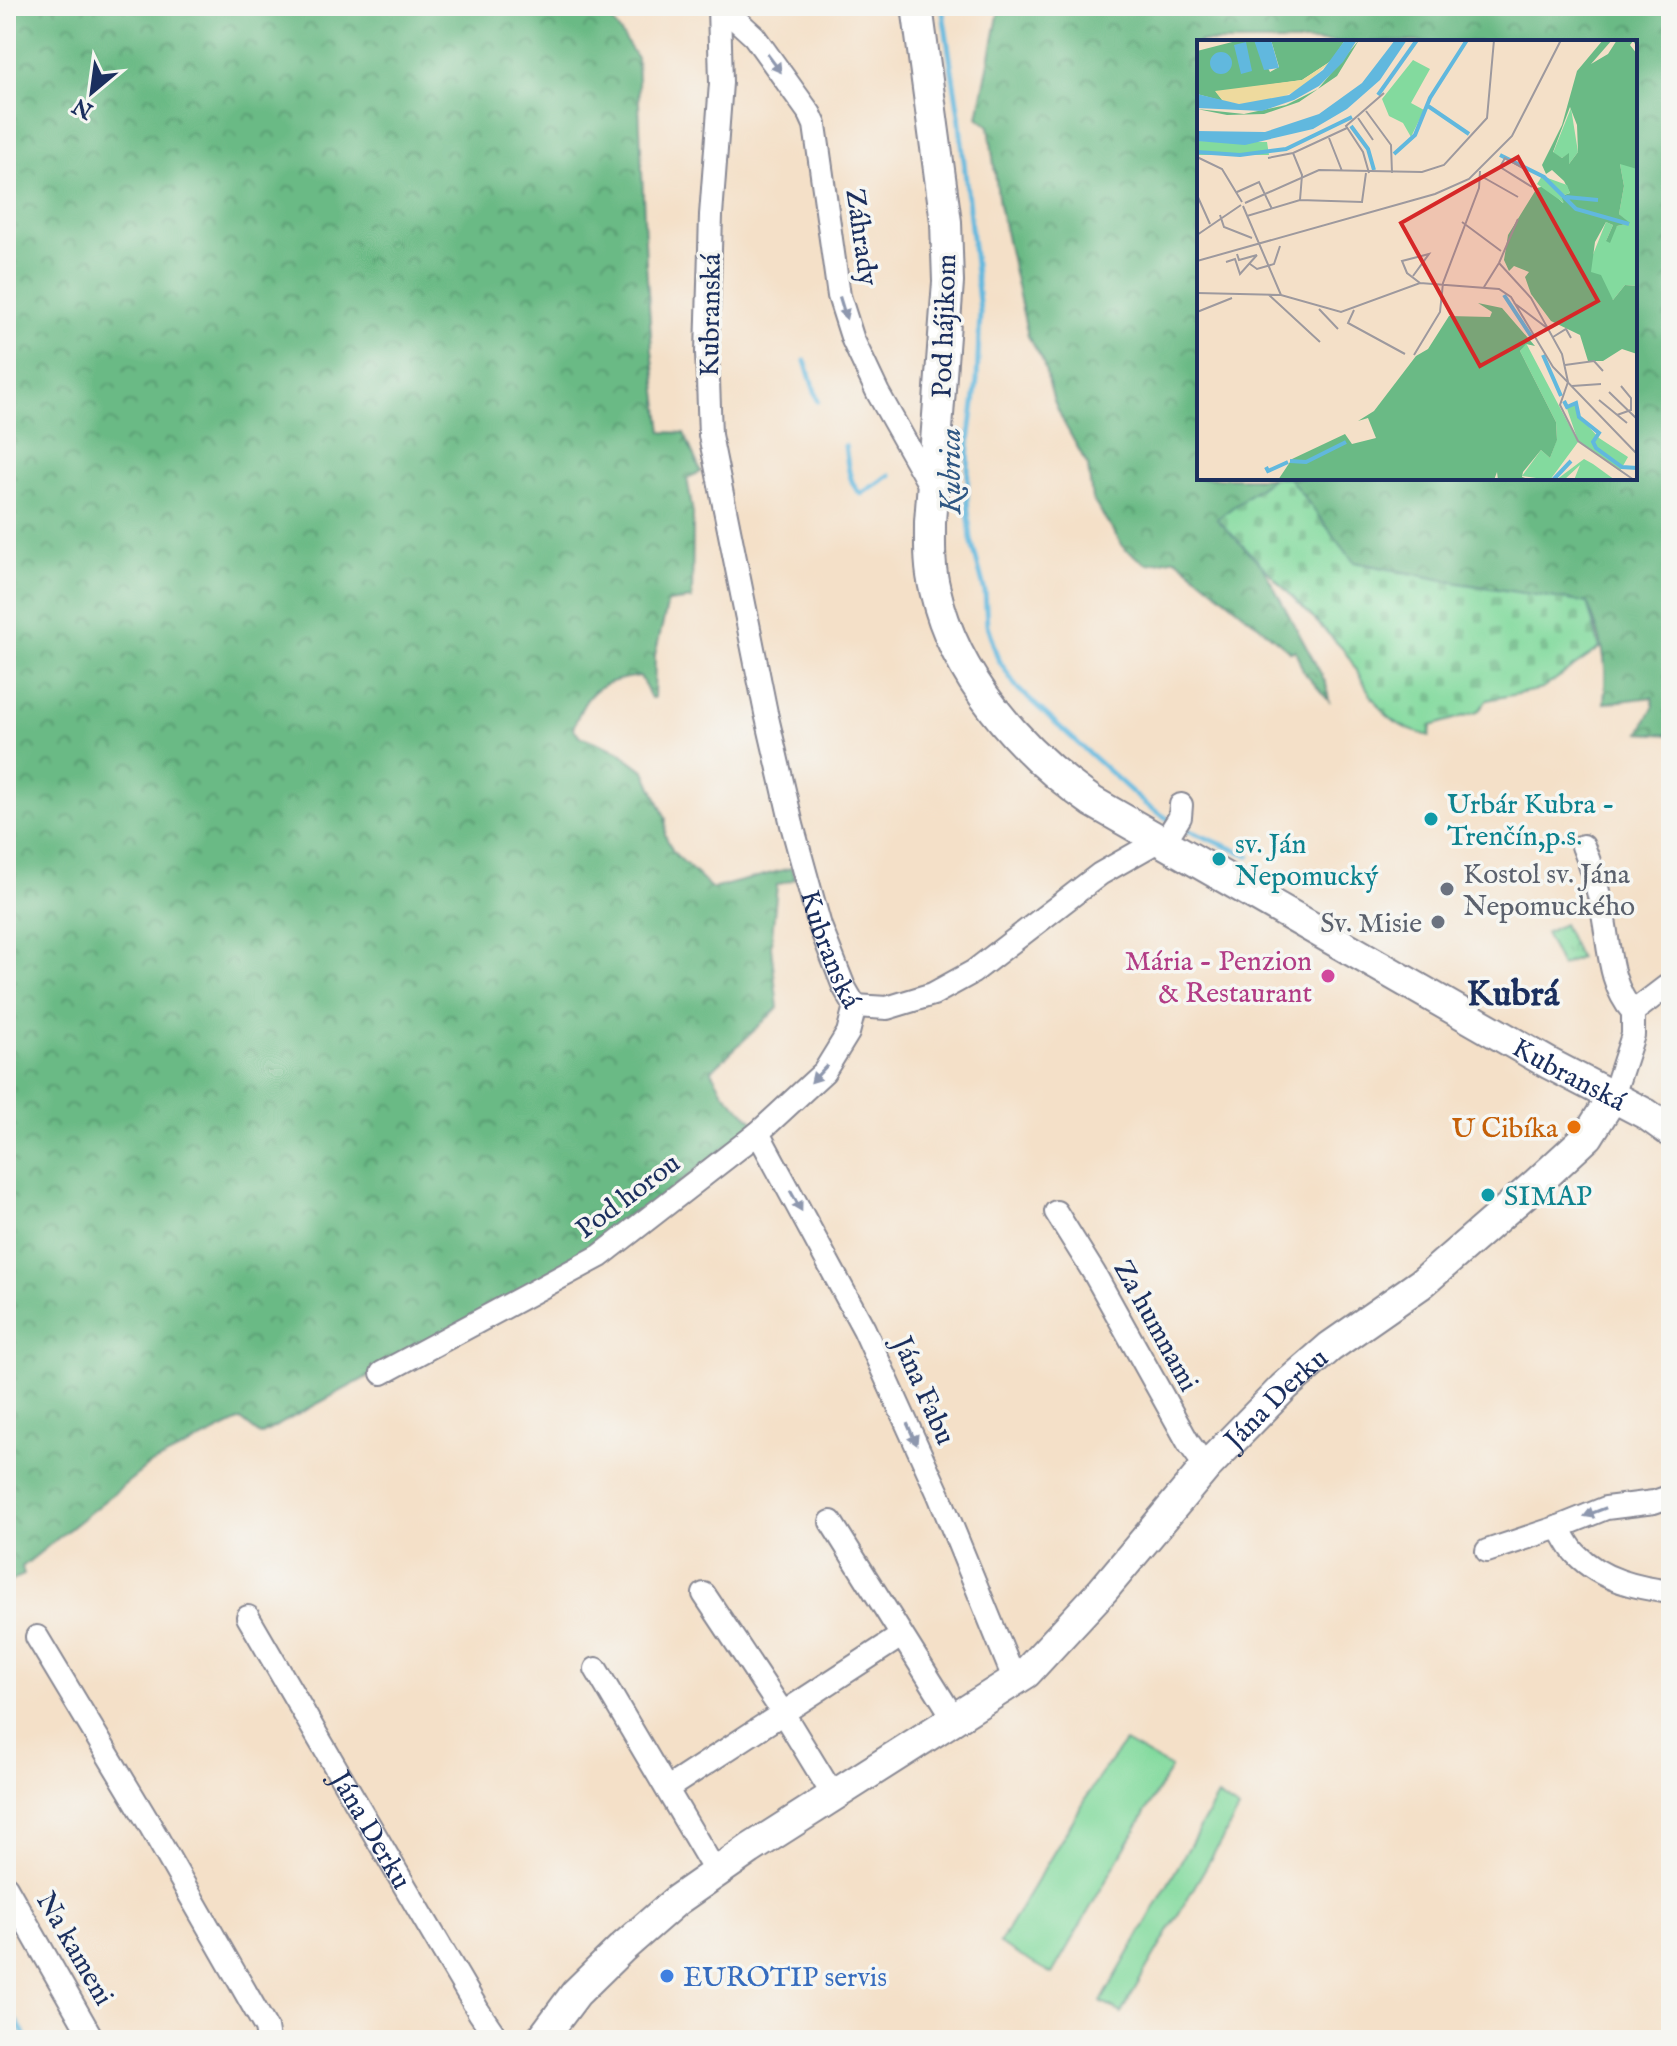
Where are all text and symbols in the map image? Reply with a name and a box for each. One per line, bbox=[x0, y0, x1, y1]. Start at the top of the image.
inset map bbox=[1197, 40, 1637, 480]
north arrow bbox=[52, 52, 132, 132]
one-way arrow bbox=[765, 52, 781, 73]
text: N bbox=[68, 91, 99, 125]
street label: Záhrady bbox=[836, 187, 885, 288]
street label: Kubranská bbox=[693, 252, 730, 377]
street label: Pod hájikom bbox=[925, 253, 966, 399]
one-way arrow bbox=[837, 296, 850, 320]
water label: Kubrica bbox=[933, 428, 971, 515]
place label: Urbár Kubra - Trenčín,p.s. bbox=[1447, 788, 1615, 855]
marker: Urbár Kubra - Trenčín,p.s. bbox=[1422, 810, 1440, 828]
place label: sv. Ján Nepomucký bbox=[1235, 828, 1379, 895]
marker: sv. Ján Nepomucký bbox=[1210, 850, 1228, 868]
place label: Kostol sv. Jána Nepomuckého bbox=[1463, 858, 1635, 925]
marker: Kostol sv. Jána Nepomuckého bbox=[1438, 880, 1456, 898]
street label: Kubranská bbox=[791, 887, 868, 1016]
place label: Sv. Misie bbox=[1320, 907, 1422, 942]
marker: Sv. Misie bbox=[1429, 913, 1447, 931]
place label: Mária - Penzion & Restaurant bbox=[1125, 945, 1312, 1012]
marker: Mária - Penzion & Restaurant bbox=[1319, 967, 1337, 985]
district label: Kubrá bbox=[1467, 972, 1561, 1018]
street label: Kubranská bbox=[1505, 1031, 1632, 1121]
one-way arrow bbox=[811, 1064, 829, 1083]
place label: U Cibíka bbox=[1451, 1112, 1559, 1147]
marker: U Cibíka bbox=[1565, 1118, 1583, 1136]
street label: Pod horou bbox=[570, 1146, 688, 1247]
place label: SIMAP bbox=[1504, 1180, 1592, 1215]
marker: SIMAP bbox=[1479, 1186, 1497, 1204]
one-way arrow bbox=[789, 1190, 803, 1212]
street label: Za humnami bbox=[1104, 1254, 1205, 1398]
street label: Jána Fabu bbox=[882, 1329, 962, 1451]
street label: Jána Derku bbox=[1216, 1342, 1336, 1460]
one-way arrow bbox=[905, 1422, 918, 1446]
one-way arrow bbox=[1583, 1506, 1607, 1519]
street label: Jána Derku bbox=[320, 1763, 418, 1896]
street label: Na kameni bbox=[27, 1886, 120, 2012]
place label: EUROTIP servis bbox=[683, 1961, 887, 1996]
marker: EUROTIP servis bbox=[658, 1967, 676, 1985]

